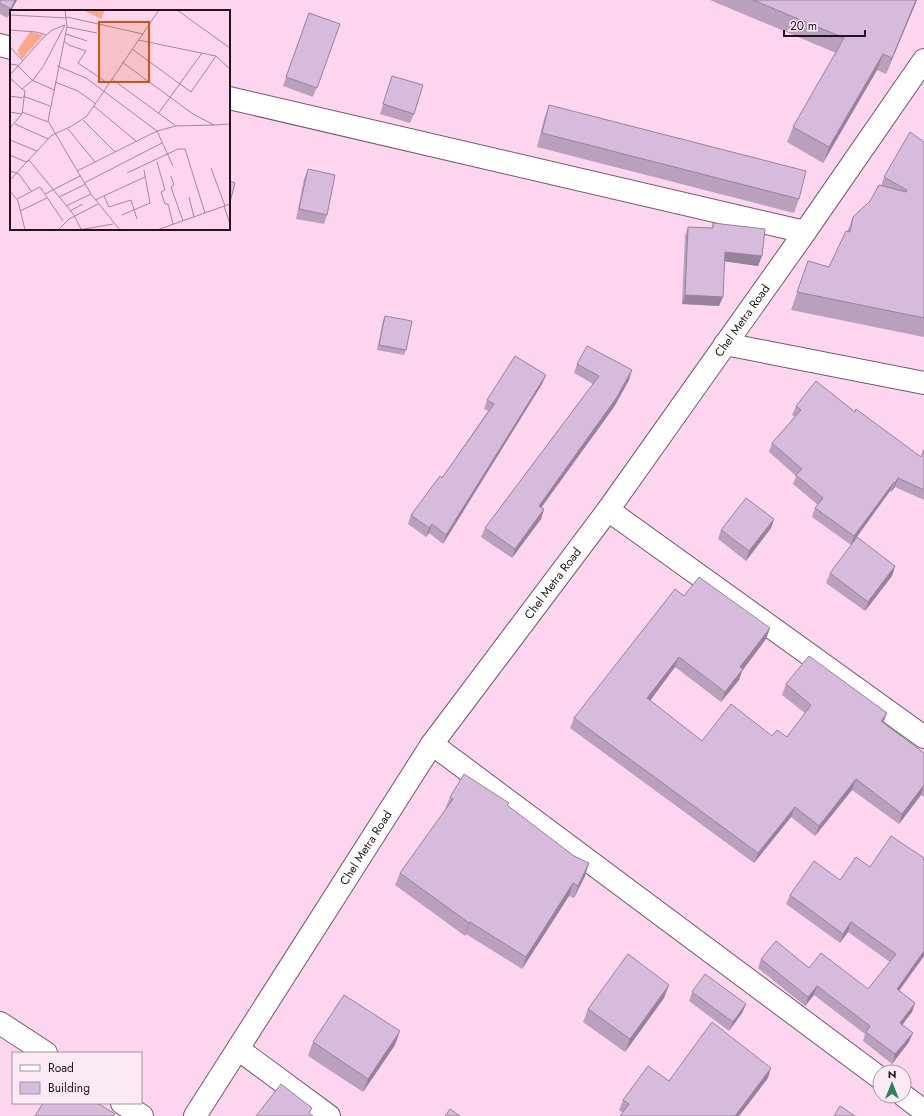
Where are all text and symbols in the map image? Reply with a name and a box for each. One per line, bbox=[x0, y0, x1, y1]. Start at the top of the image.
inset map bbox=[10, 10, 230, 230]
scale bar bbox=[784, 12, 865, 38]
text: 20 m bbox=[790, 17, 817, 35]
street label: Chel Metra Road bbox=[710, 281, 774, 361]
street label: Chel Metra Road bbox=[520, 544, 586, 623]
street label: Chel Metra Road bbox=[335, 807, 396, 889]
legend bbox=[12, 1052, 142, 1104]
text: Road bbox=[48, 1059, 74, 1077]
north arrow bbox=[872, 1064, 912, 1104]
text: N bbox=[888, 1066, 896, 1082]
text: Building bbox=[48, 1079, 90, 1097]

